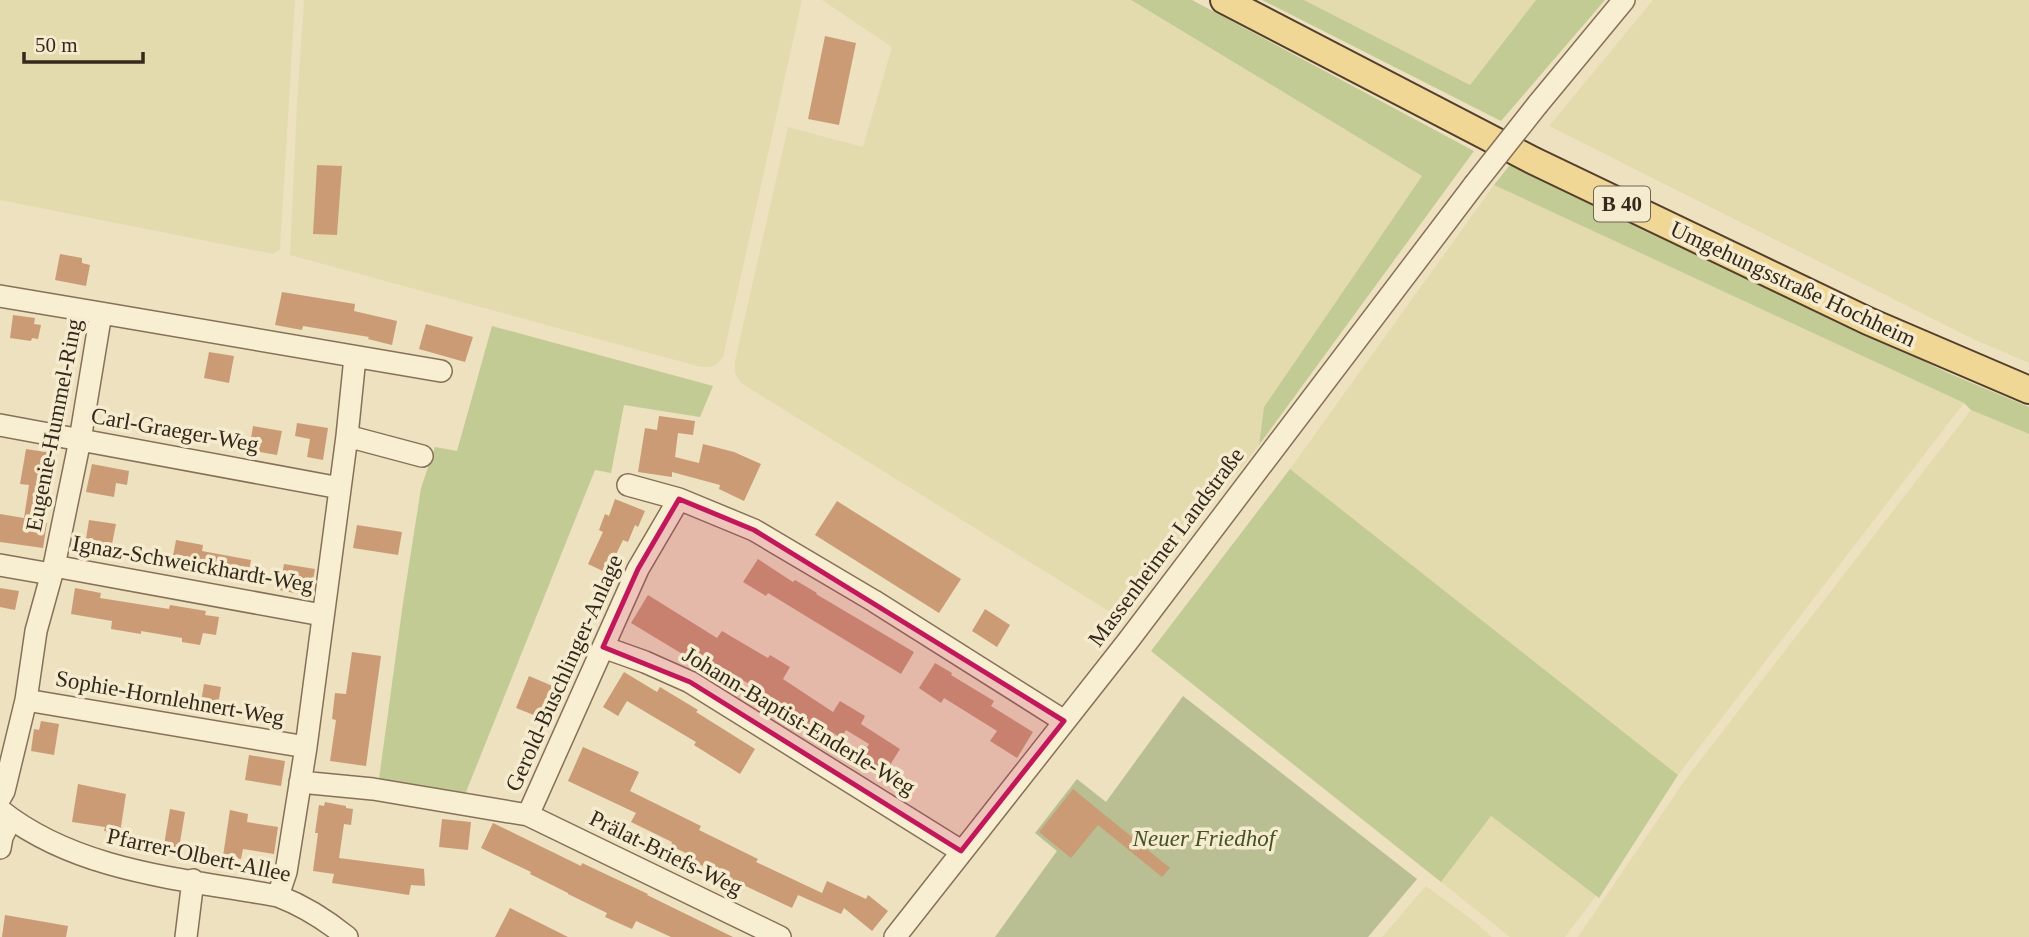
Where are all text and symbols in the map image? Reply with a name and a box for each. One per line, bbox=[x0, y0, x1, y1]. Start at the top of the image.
scale bar bbox=[24, 21, 144, 65]
text: 50 m bbox=[35, 33, 78, 57]
road number: B 40 bbox=[1594, 186, 1650, 222]
street label: Umgehungsstraße Hochheim bbox=[1666, 216, 1920, 352]
street label: Eugenie-Hummel-Ring bbox=[21, 316, 87, 533]
street label: Carl-Graeger-Weg bbox=[89, 403, 261, 457]
street label: Massenheimer Landstraße bbox=[1083, 443, 1249, 651]
street label: Ignaz-Schweickhardt-Weg bbox=[70, 530, 316, 598]
street label: Gerold-Buschlinger-Anlage bbox=[500, 551, 628, 795]
street label: Johann-Baptist-Enderle-Weg bbox=[678, 642, 920, 801]
street label: Sophie-Hornlehnert-Weg bbox=[54, 666, 287, 731]
street label: Prälat-Briefs-Weg bbox=[586, 805, 747, 901]
street label: Pfarrer-Olbert-Allee bbox=[105, 823, 293, 887]
park label: Neuer Friedhof bbox=[1132, 826, 1279, 851]

